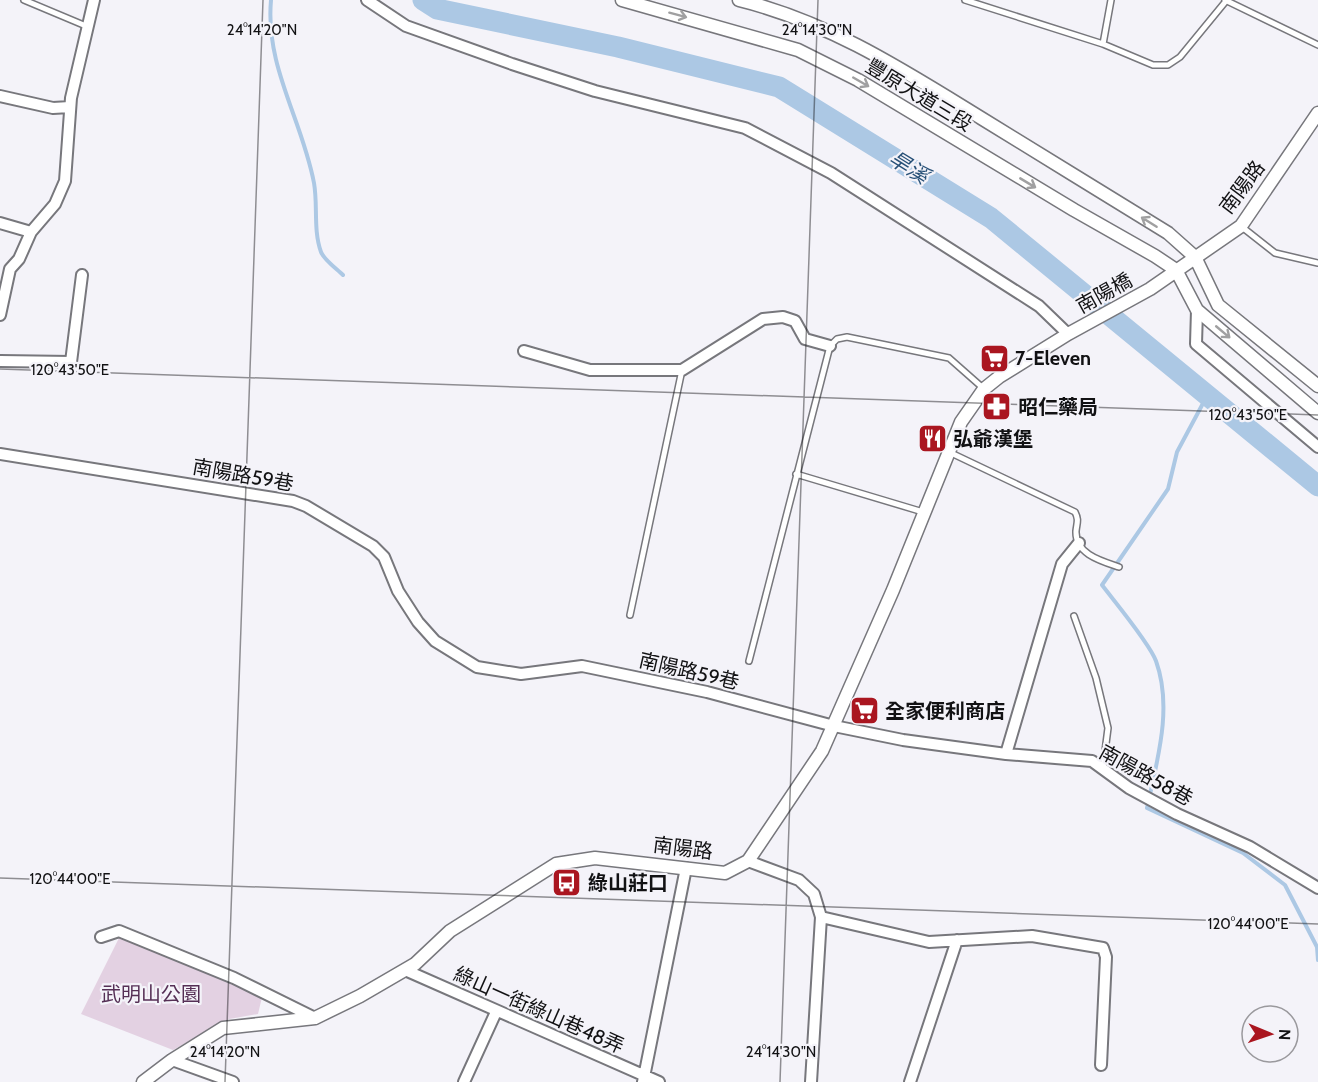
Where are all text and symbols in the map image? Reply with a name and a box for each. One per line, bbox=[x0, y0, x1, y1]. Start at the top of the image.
one-way arrow bbox=[669, 10, 688, 22]
text: 24°14'20"N bbox=[227, 21, 297, 39]
text: 24°14'30"N bbox=[782, 21, 852, 39]
street label: 豐原大道三段 bbox=[861, 54, 977, 136]
one-way arrow bbox=[852, 76, 869, 88]
water label: 旱溪 bbox=[885, 145, 936, 190]
street label: 南陽路 bbox=[1214, 156, 1270, 218]
one-way arrow bbox=[1019, 177, 1036, 189]
one-way arrow bbox=[1141, 215, 1158, 227]
street label: 南陽橋 bbox=[1072, 268, 1136, 318]
one-way arrow bbox=[1215, 325, 1230, 339]
supermarket icon: 7-Eleven bbox=[978, 342, 1010, 374]
place label: 7-Eleven bbox=[1015, 346, 1091, 370]
text: 120°43'50"E bbox=[31, 361, 109, 379]
pharmacy icon: 昭仁藥局 bbox=[981, 391, 1013, 423]
place label: 昭仁藥局 bbox=[1018, 395, 1098, 419]
text: 120°43'50"E bbox=[1209, 406, 1287, 424]
restaurant icon: 弘爺漢堡 bbox=[916, 423, 948, 455]
place label: 弘爺漢堡 bbox=[953, 427, 1033, 451]
street label: 南陽路59巷 bbox=[191, 454, 295, 496]
street label: 南陽路59巷 bbox=[637, 648, 741, 694]
supermarket icon: 全家便利商店 bbox=[848, 695, 880, 727]
place label: 全家便利商店 bbox=[885, 699, 1005, 723]
street label: 南陽路58巷 bbox=[1095, 740, 1197, 810]
street label: 南陽路 bbox=[652, 832, 714, 864]
bus stop icon: 綠山莊口 bbox=[551, 867, 583, 899]
text: 120°44'00"E bbox=[30, 870, 111, 888]
place label: 綠山莊口 bbox=[588, 871, 668, 895]
text: 120°44'00"E bbox=[1208, 915, 1289, 933]
street label: 綠山一街綠山巷48弄 bbox=[450, 962, 628, 1058]
park label: 武明山公園 bbox=[101, 982, 201, 1006]
north arrow bbox=[1240, 1004, 1300, 1064]
text: N bbox=[1275, 1029, 1294, 1040]
text: 24°14'20"N bbox=[190, 1043, 260, 1061]
text: 24°14'30"N bbox=[746, 1043, 816, 1061]

